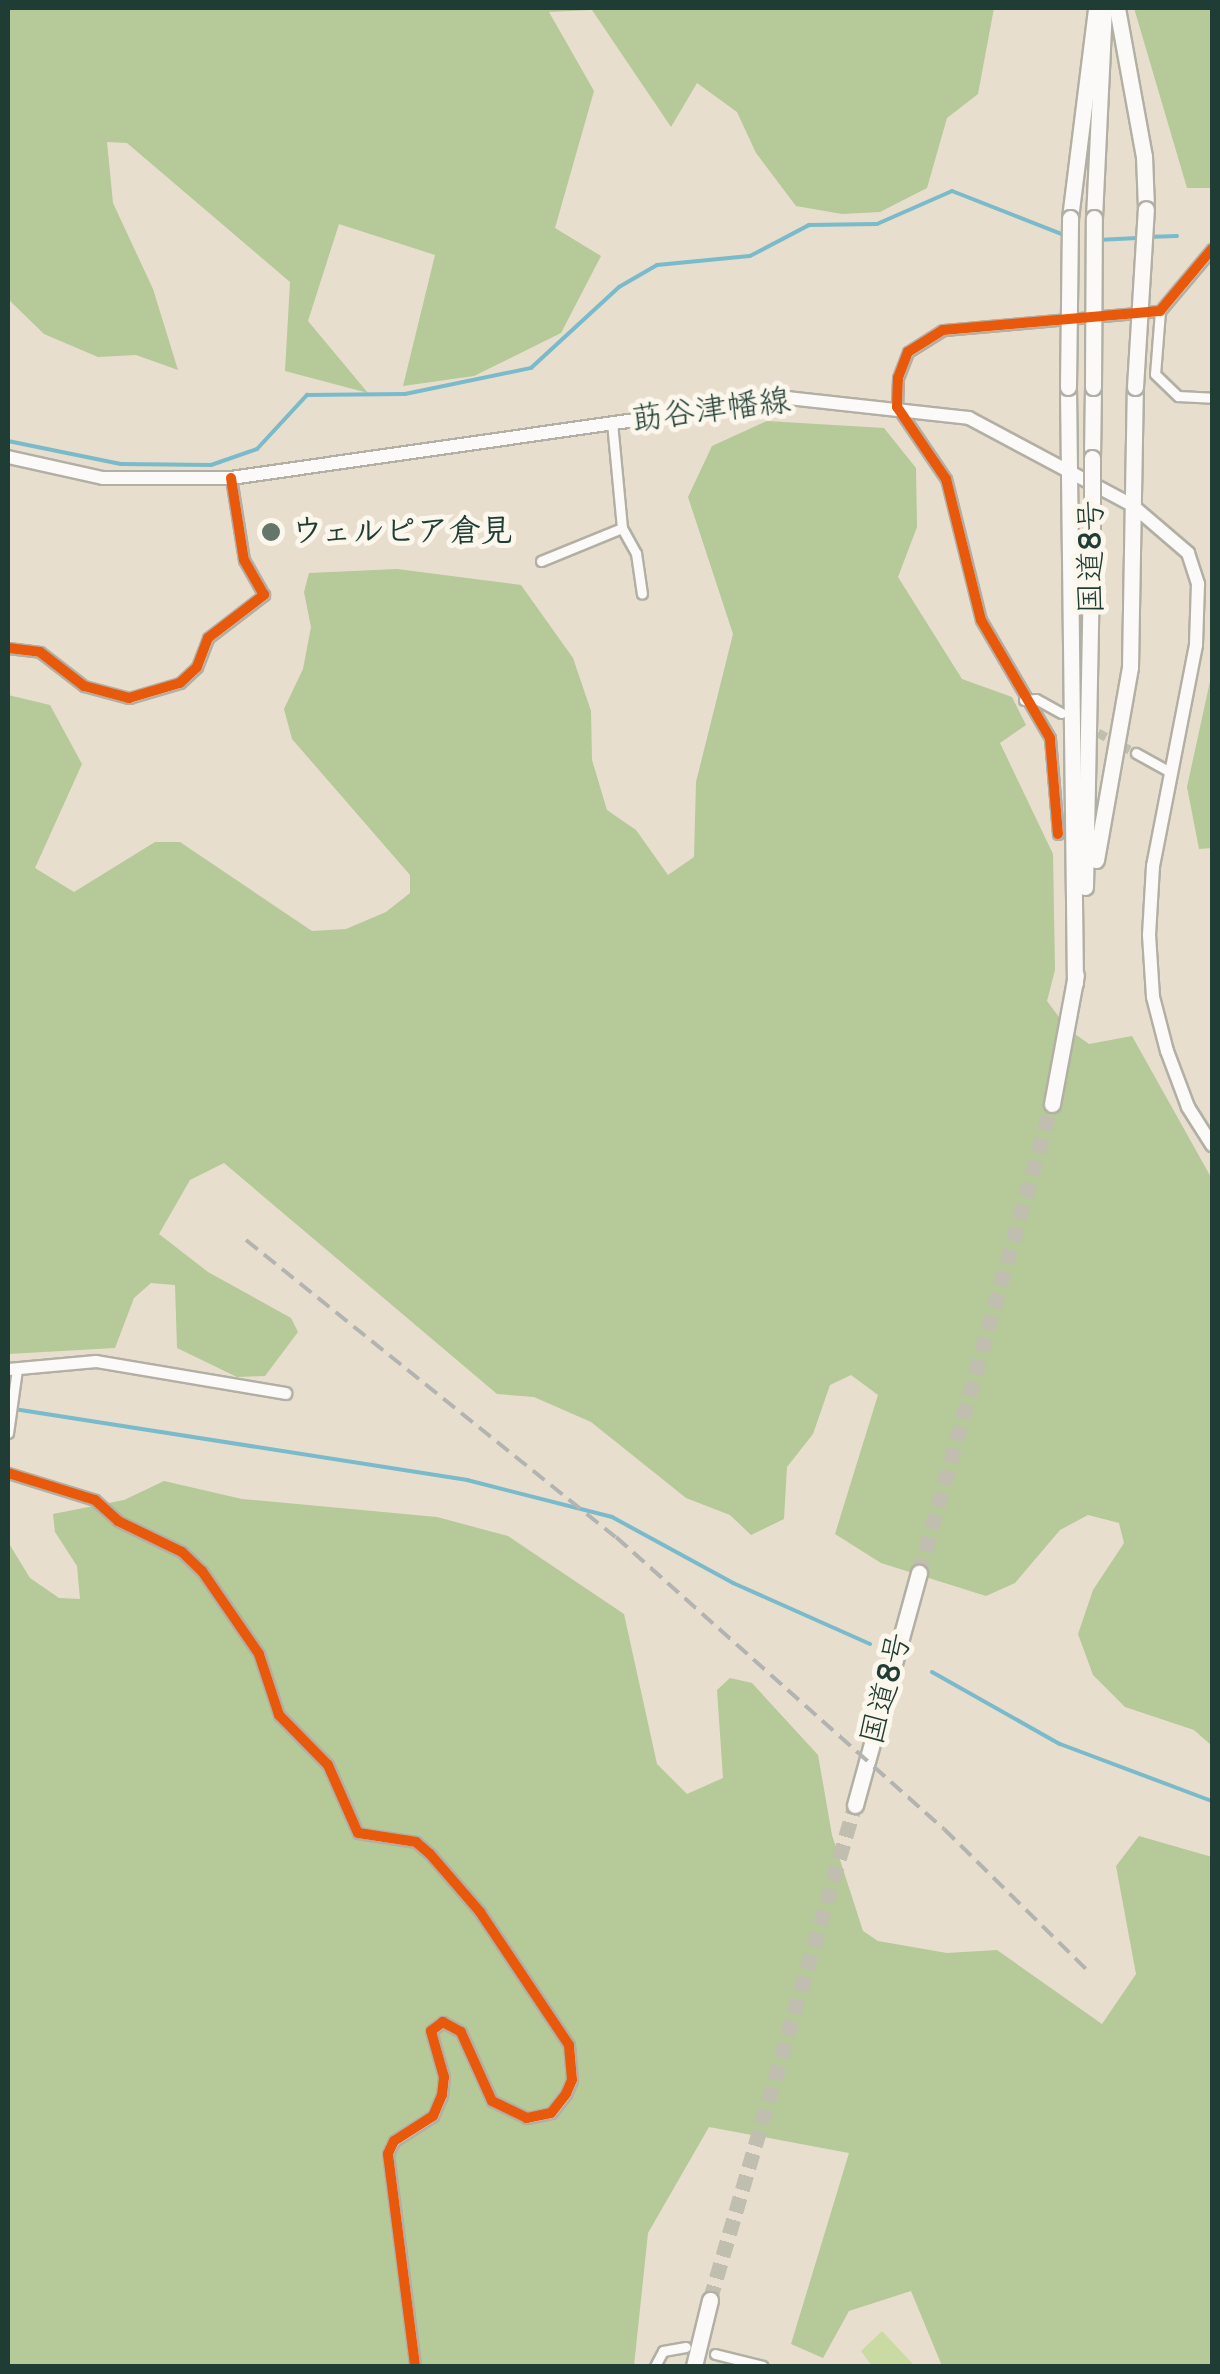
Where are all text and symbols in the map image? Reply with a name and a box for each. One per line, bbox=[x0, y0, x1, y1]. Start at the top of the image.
street label: 莇谷津幡線 bbox=[629, 382, 793, 440]
street label: 国道8号 bbox=[1073, 500, 1111, 614]
place label: ウェルピア倉見 bbox=[291, 513, 515, 551]
marker: ウェルピア倉見 bbox=[260, 521, 282, 543]
street label: 国道8号 bbox=[854, 1629, 920, 1749]

